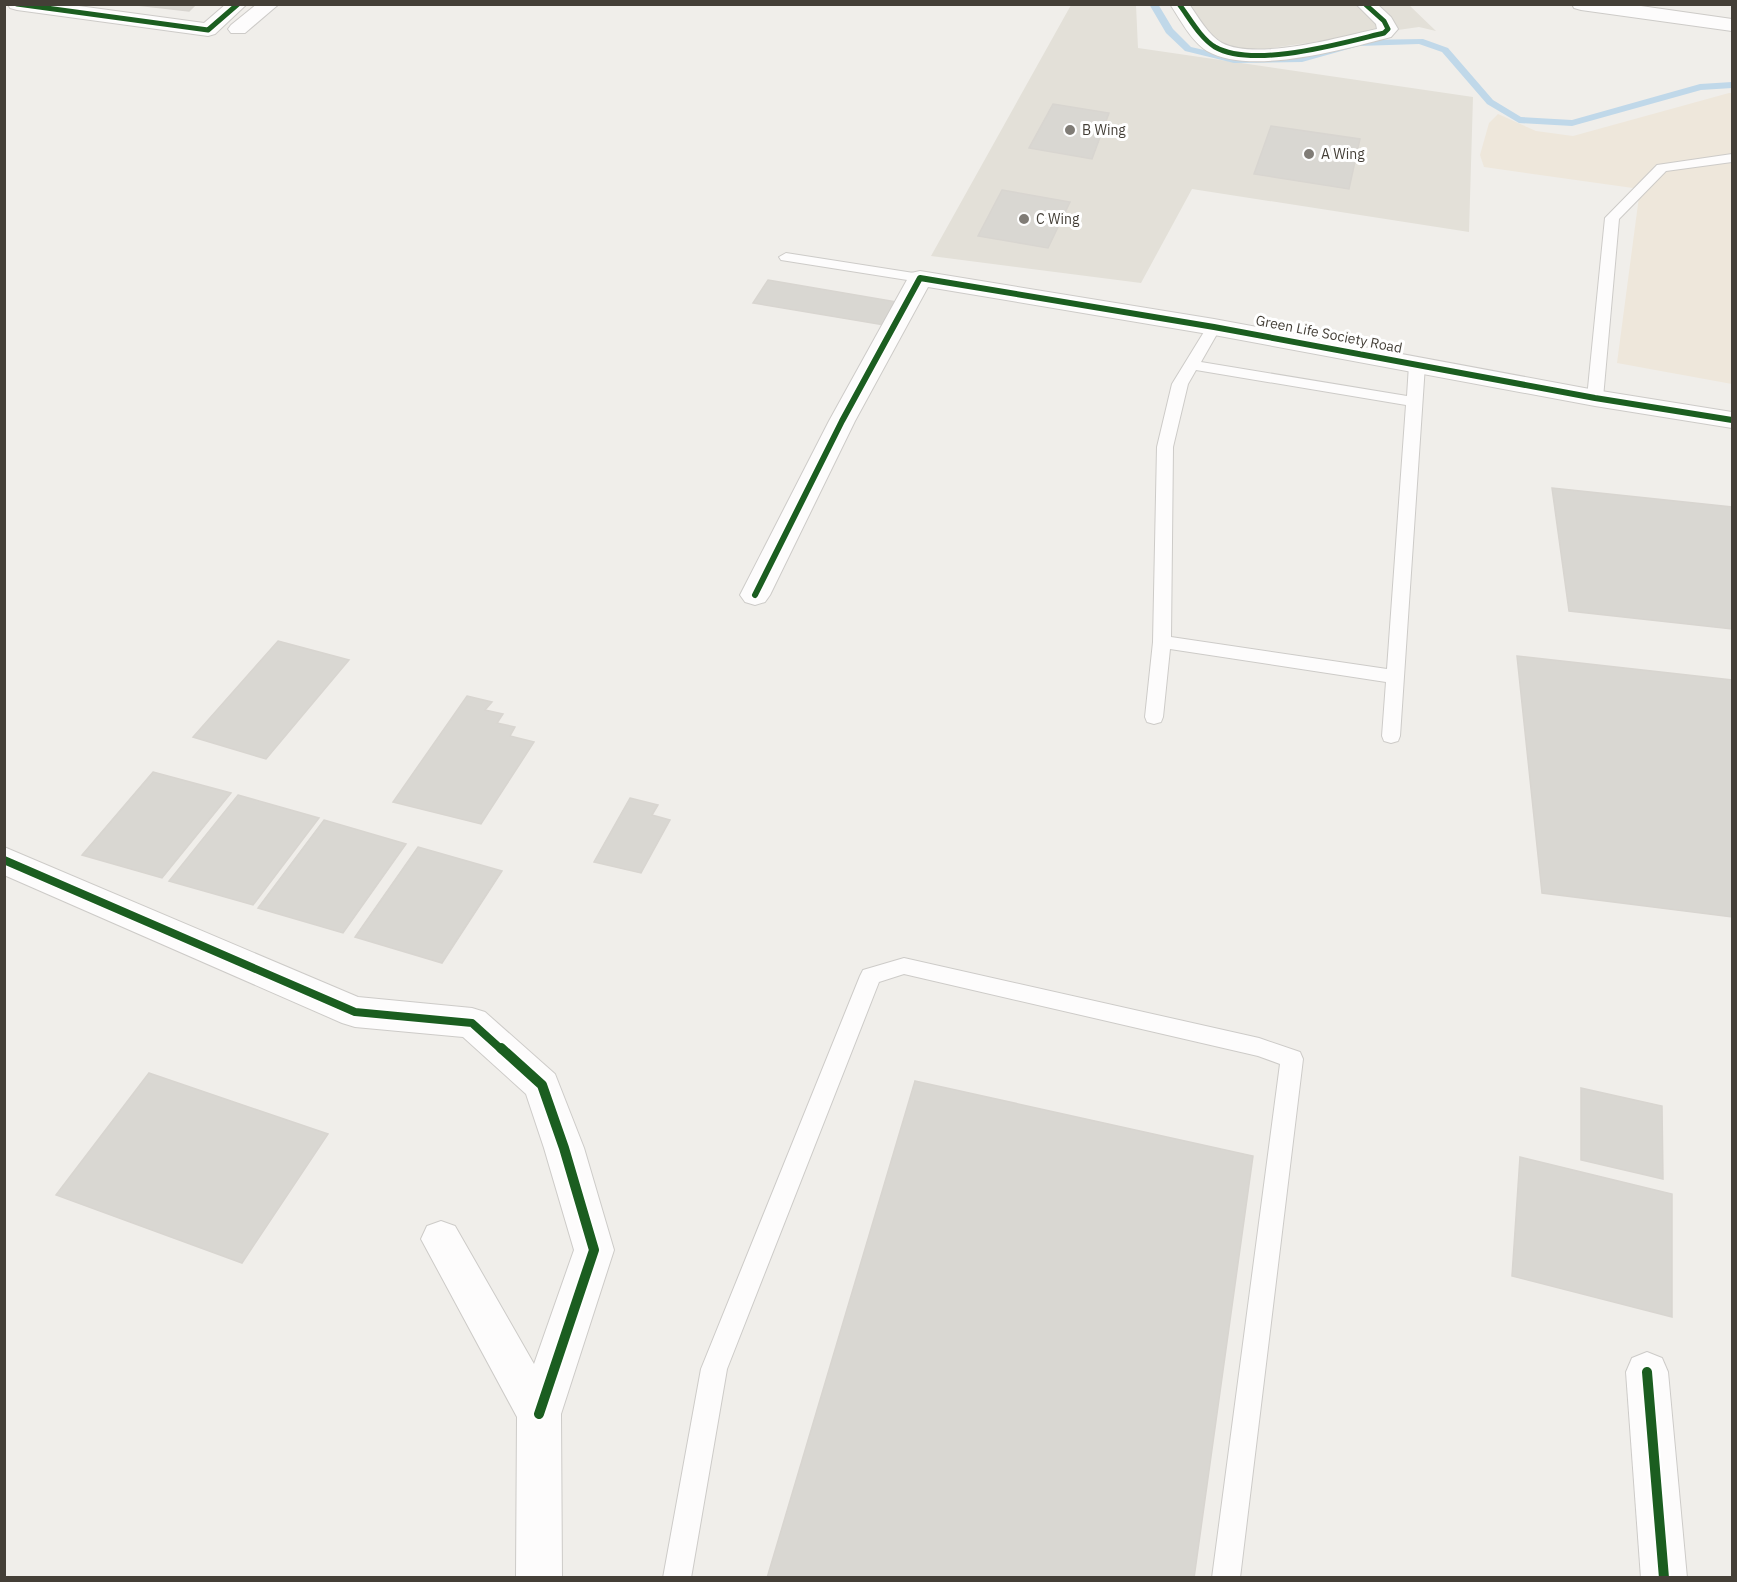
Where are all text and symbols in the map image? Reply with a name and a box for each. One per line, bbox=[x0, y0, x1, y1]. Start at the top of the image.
place label: B Wing bbox=[1082, 121, 1126, 139]
marker: B Wing bbox=[1063, 123, 1077, 137]
place label: A Wing bbox=[1321, 145, 1365, 163]
marker: A Wing bbox=[1302, 147, 1316, 161]
place label: C Wing bbox=[1036, 210, 1080, 228]
marker: C Wing bbox=[1017, 212, 1031, 226]
street label: Green Life Society Road bbox=[1254, 311, 1404, 357]

